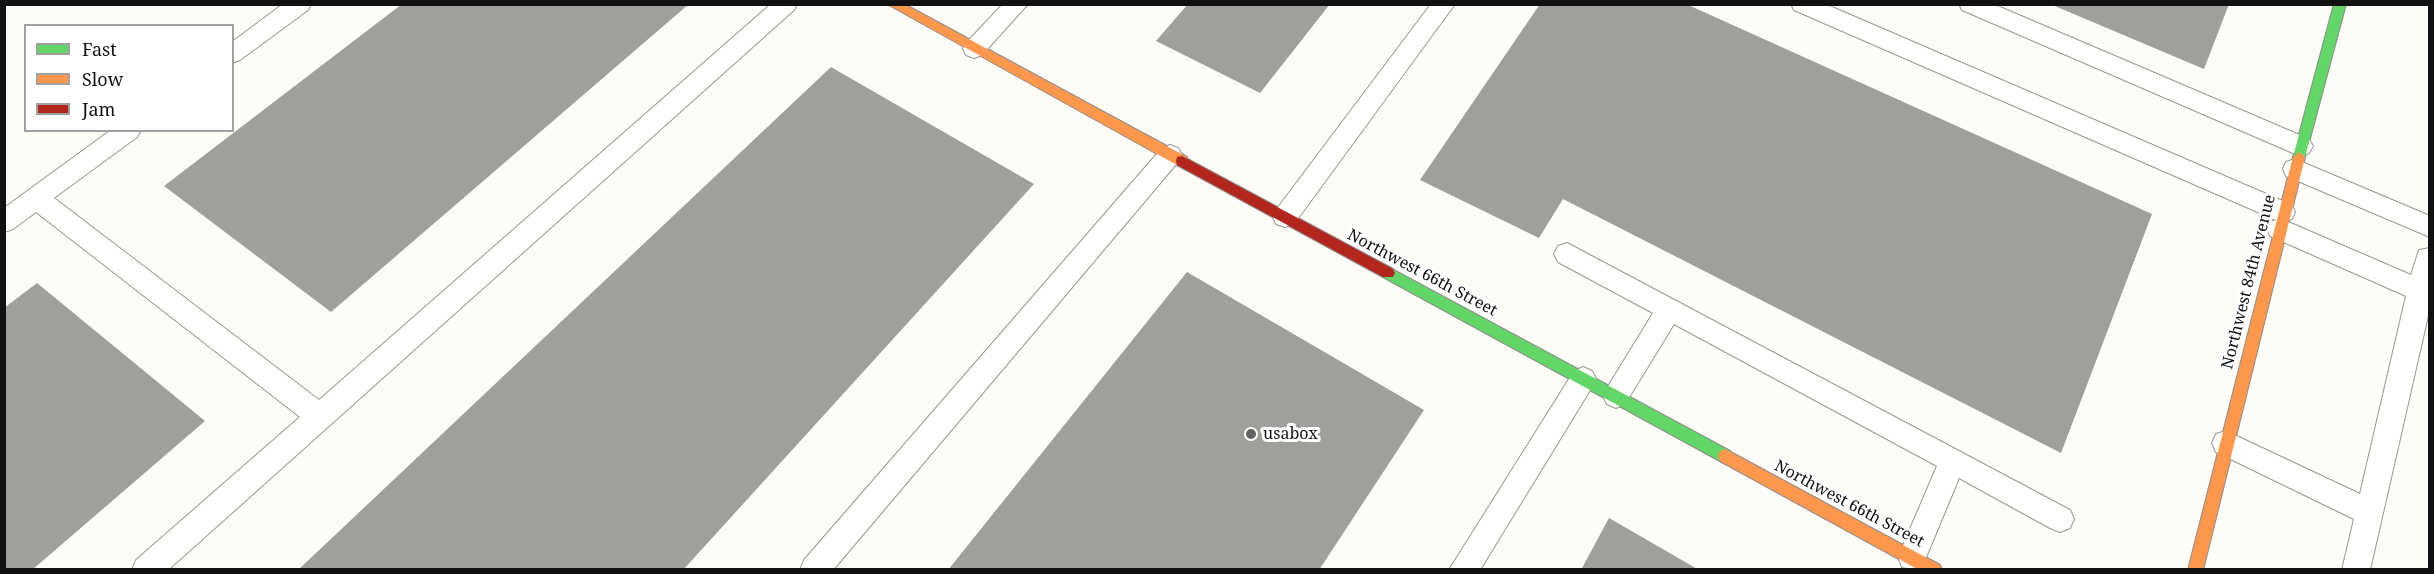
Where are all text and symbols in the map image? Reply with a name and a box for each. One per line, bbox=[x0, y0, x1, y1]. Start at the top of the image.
legend bbox=[24, 24, 234, 132]
text: Fast bbox=[82, 37, 117, 61]
text: Slow bbox=[82, 67, 123, 91]
text: Jam bbox=[82, 97, 116, 121]
street label: Northwest 84th Avenue bbox=[2218, 193, 2280, 371]
street label: Northwest 66th Street bbox=[1344, 225, 1500, 321]
place label: usabox bbox=[1263, 424, 1318, 444]
marker: usabox bbox=[1244, 427, 1258, 441]
street label: Northwest 66th Street bbox=[1771, 456, 1927, 552]

